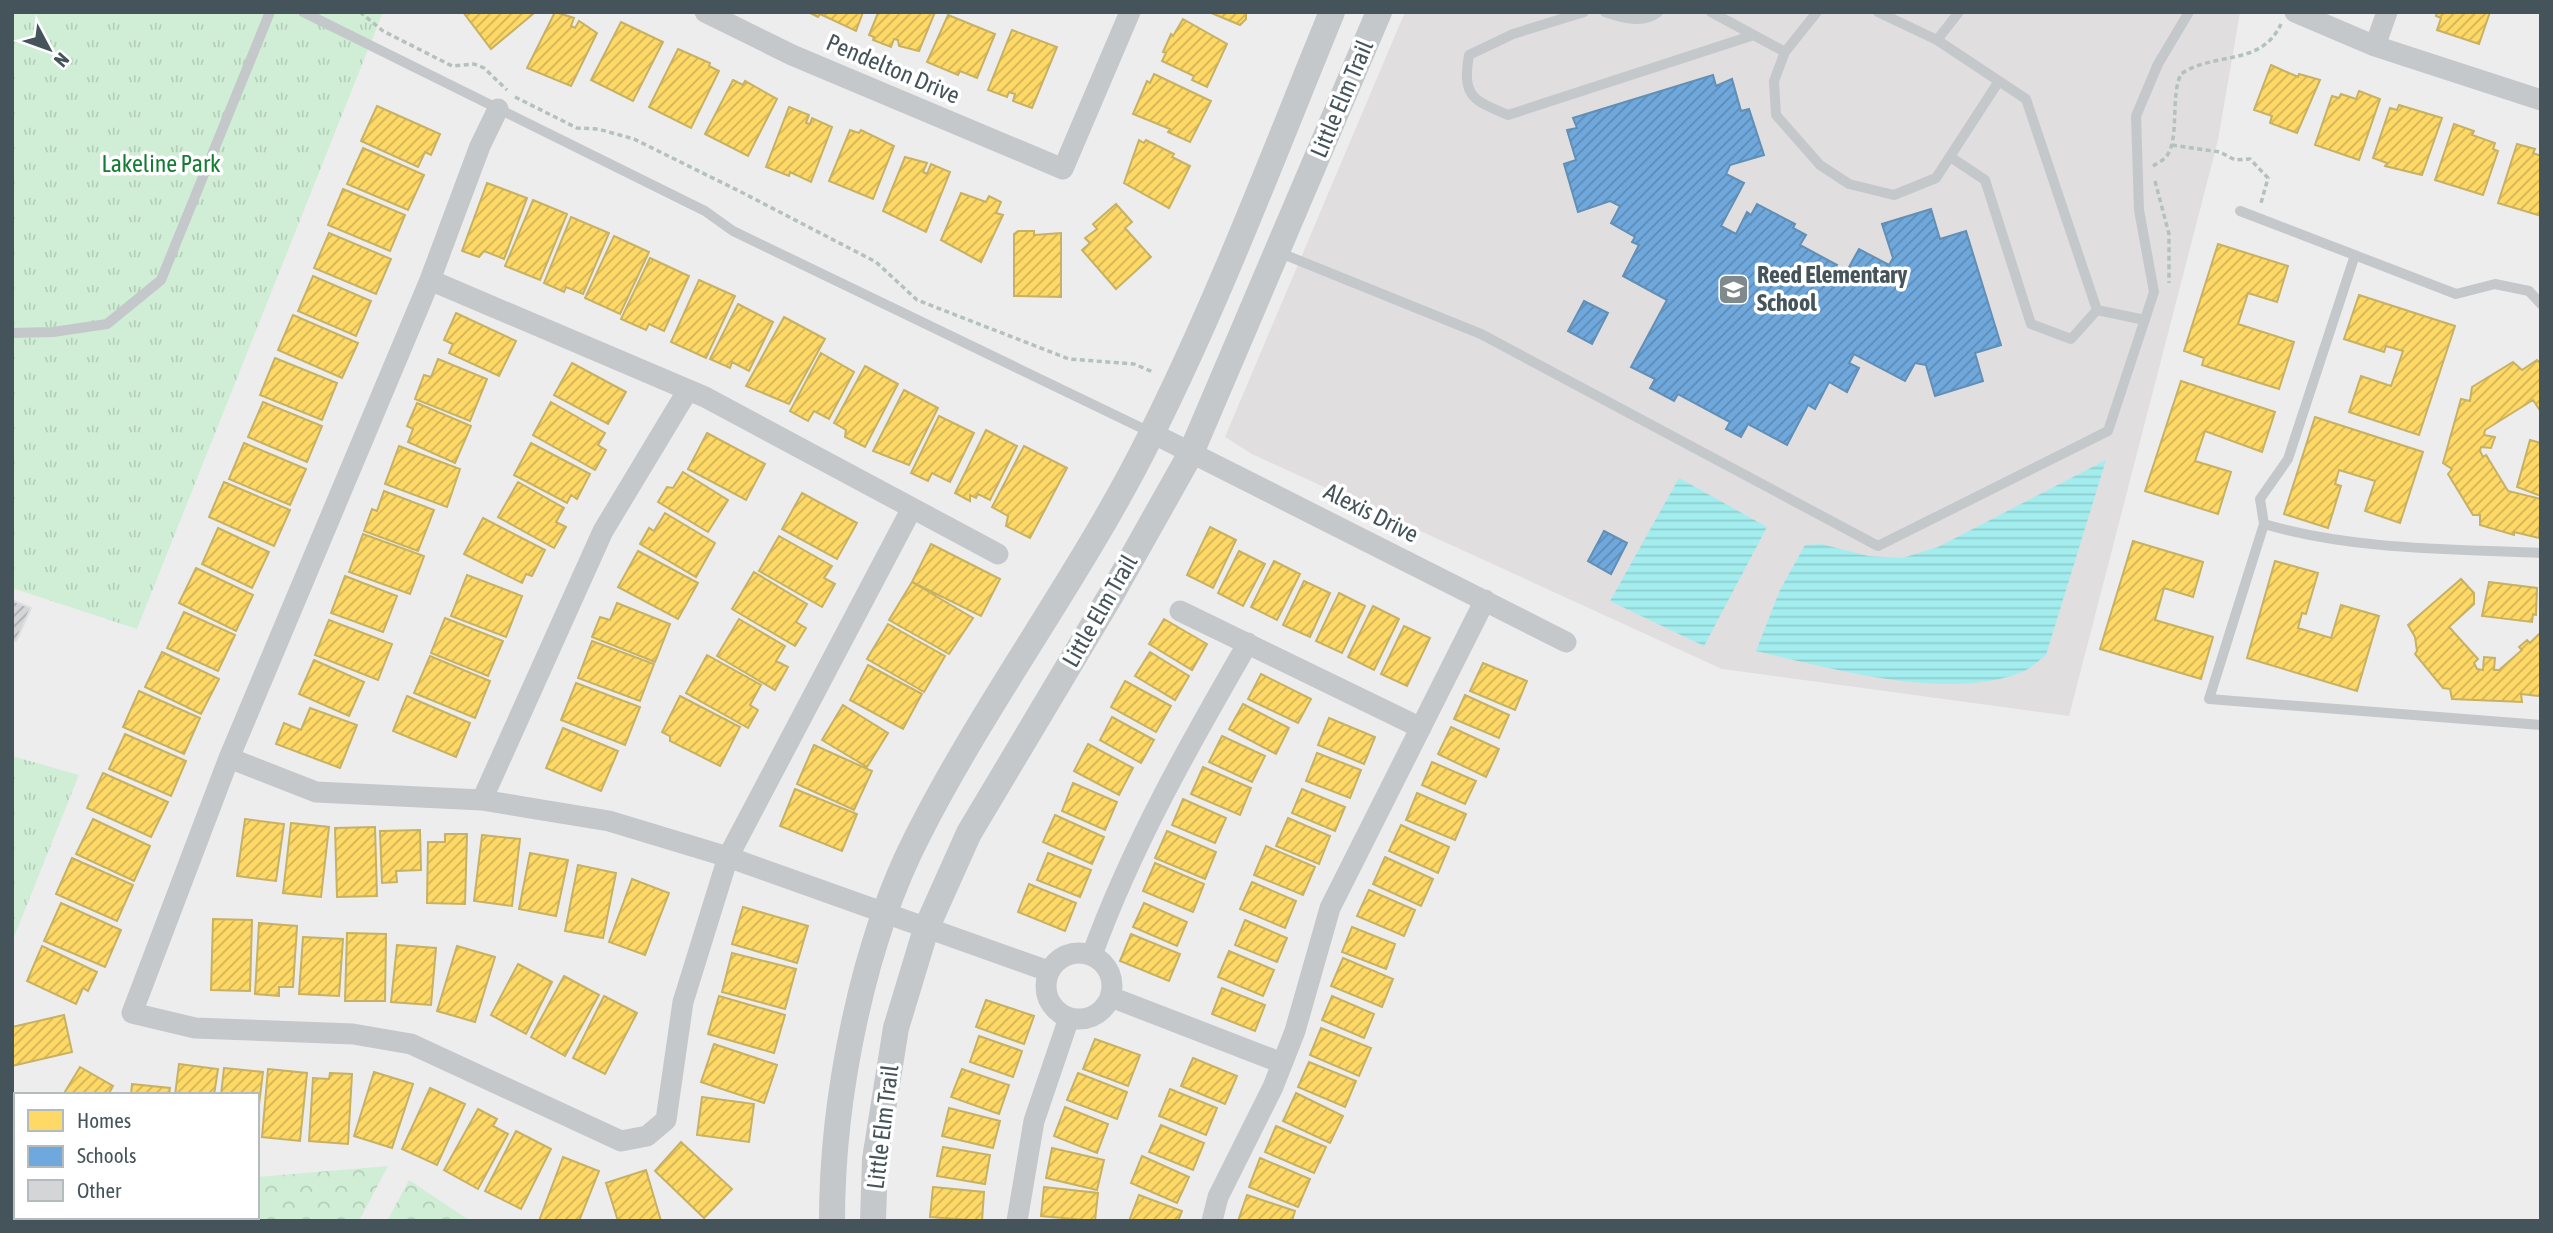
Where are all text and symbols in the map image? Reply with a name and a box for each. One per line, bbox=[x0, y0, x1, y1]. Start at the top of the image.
north arrow bbox=[14, 14, 84, 84]
street label: Pendelton Drive bbox=[822, 28, 964, 109]
street label: Little Elm Trail bbox=[1305, 35, 1379, 162]
text: N bbox=[50, 49, 74, 72]
park label: Lakeline Park bbox=[101, 150, 221, 177]
place label: Reed Elementary School bbox=[1757, 261, 1907, 316]
school or university icon: Reed Elementary School bbox=[1717, 272, 1751, 306]
street label: Alexis Drive bbox=[1320, 477, 1423, 548]
street label: Little Elm Trail bbox=[1057, 549, 1143, 672]
street label: Little Elm Trail bbox=[861, 1063, 904, 1191]
legend bbox=[14, 1093, 259, 1219]
text: Homes bbox=[77, 1108, 131, 1132]
text: Schools bbox=[77, 1143, 137, 1167]
text: Other bbox=[77, 1178, 122, 1202]

